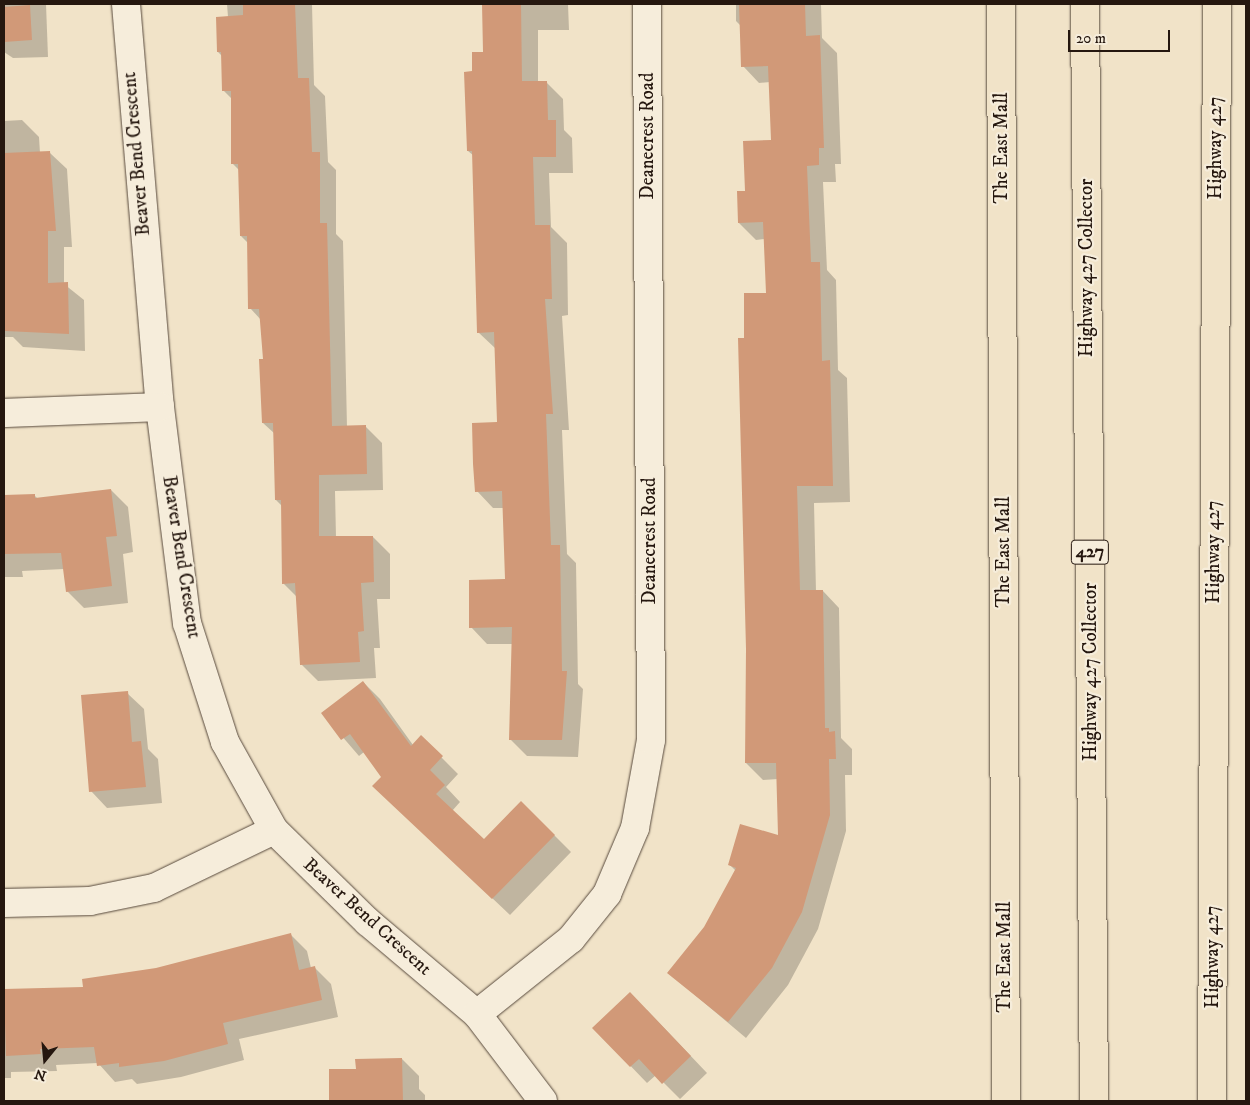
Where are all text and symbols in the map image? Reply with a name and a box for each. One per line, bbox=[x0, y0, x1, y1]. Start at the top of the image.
scale bar bbox=[1070, 20, 1172, 52]
text: 20 m bbox=[1076, 29, 1106, 48]
street label: Beaver Bend Crescent bbox=[118, 71, 156, 237]
street label: Deanecrest Road bbox=[637, 73, 659, 199]
street label: The East Mall bbox=[991, 92, 1013, 204]
street label: Highway 427 bbox=[1205, 97, 1227, 199]
street label: Highway 427 Collector bbox=[1076, 179, 1098, 357]
street label: Beaver Bend Crescent bbox=[157, 474, 205, 640]
street label: Deanecrest Road bbox=[639, 478, 661, 604]
street label: The East Mall bbox=[993, 496, 1015, 608]
street label: Highway 427 bbox=[1203, 501, 1225, 603]
road number: 427 bbox=[1070, 536, 1110, 568]
street label: Highway 427 Collector bbox=[1080, 583, 1102, 761]
street label: Beaver Bend Crescent bbox=[298, 854, 436, 980]
street label: The East Mall bbox=[994, 901, 1016, 1013]
street label: Highway 427 bbox=[1202, 906, 1224, 1008]
north arrow bbox=[20, 1035, 70, 1085]
text: N bbox=[32, 1064, 49, 1085]

